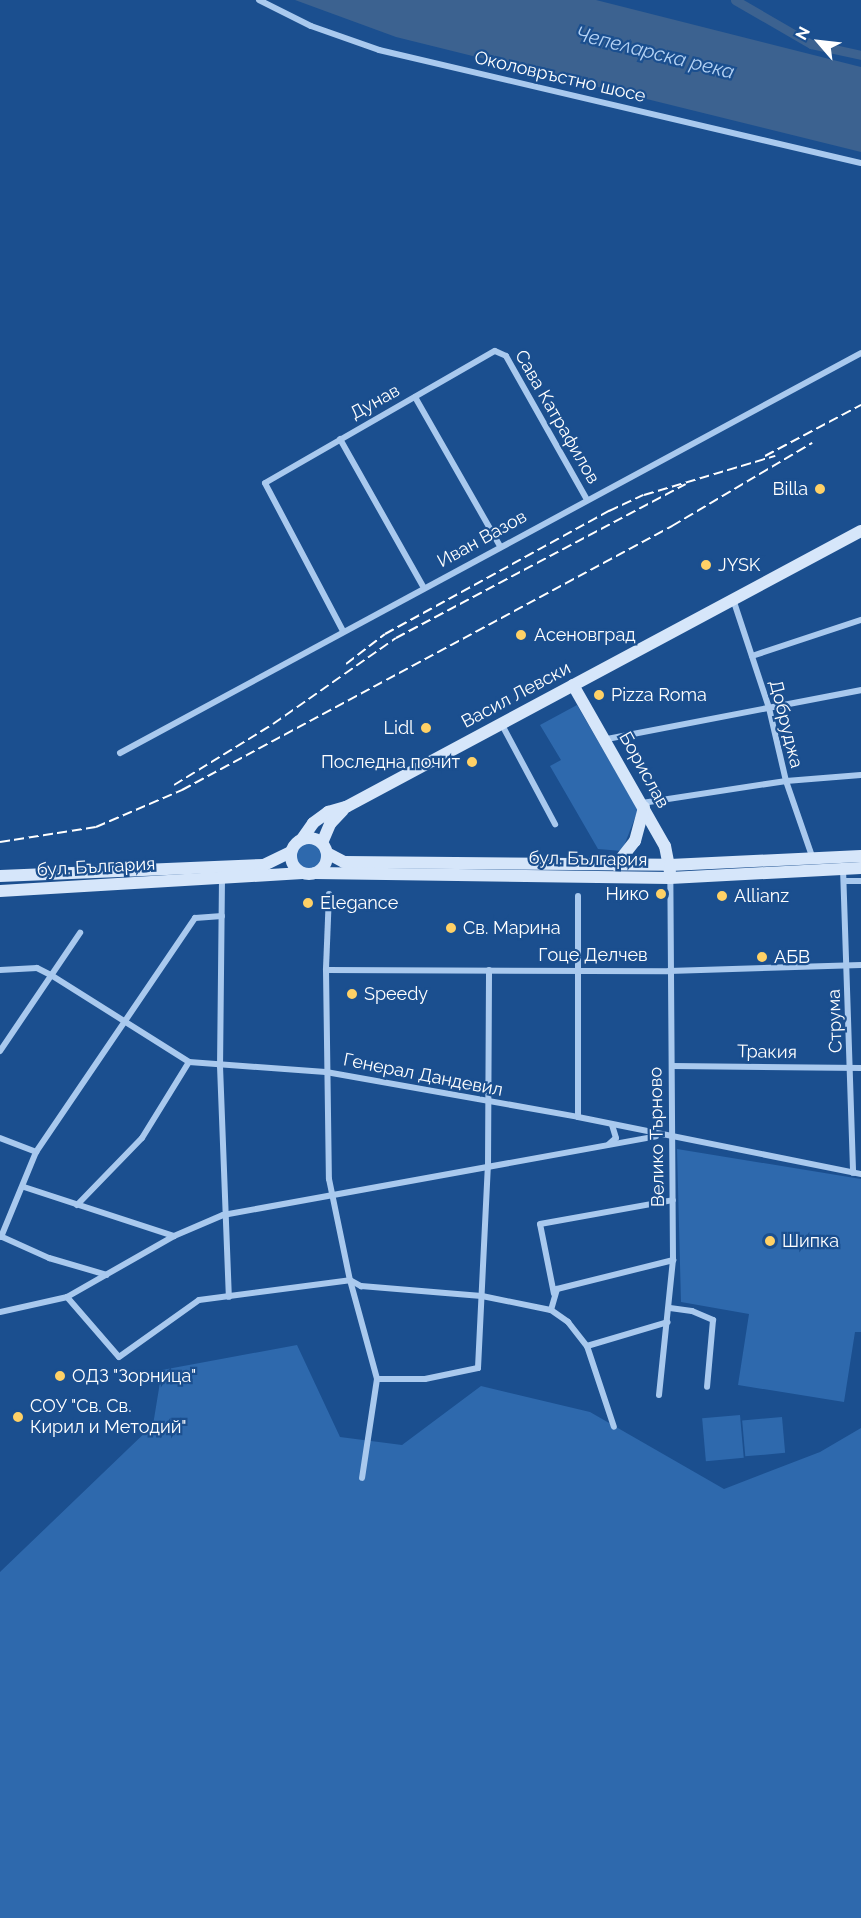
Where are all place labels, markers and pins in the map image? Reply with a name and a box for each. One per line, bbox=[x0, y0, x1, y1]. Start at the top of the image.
place label: Billa bbox=[772, 478, 808, 500]
marker: Billa bbox=[813, 482, 827, 496]
place label: JYSK bbox=[718, 554, 760, 576]
marker: JYSK bbox=[699, 558, 713, 572]
place label: Асеновград bbox=[534, 624, 636, 646]
marker: Асеновград bbox=[512, 626, 530, 644]
place label: Pizza Roma bbox=[611, 684, 707, 706]
marker: Pizza Roma bbox=[592, 688, 606, 702]
place label: Lidl bbox=[383, 717, 414, 739]
marker: Lidl bbox=[419, 721, 433, 735]
place label: Последна почит bbox=[321, 751, 460, 773]
marker: Последна почит bbox=[465, 755, 479, 769]
place label: Нико bbox=[605, 883, 649, 905]
place label: Allianz bbox=[734, 885, 789, 907]
marker: Нико bbox=[654, 887, 668, 901]
marker: Allianz bbox=[715, 889, 729, 903]
place label: Elegance bbox=[320, 892, 398, 914]
marker: Elegance bbox=[301, 896, 315, 910]
place label: Св. Марина bbox=[463, 917, 561, 939]
marker: Св. Марина bbox=[444, 921, 458, 935]
place label: АБВ bbox=[774, 946, 810, 968]
marker: АБВ bbox=[755, 950, 769, 964]
place label: Speedy bbox=[364, 983, 428, 1005]
marker: Speedy bbox=[345, 987, 359, 1001]
place label: Шипка bbox=[782, 1230, 839, 1252]
marker: Шипка bbox=[763, 1234, 777, 1248]
place label: ОДЗ "Зорница" bbox=[72, 1365, 197, 1387]
marker: ОДЗ "Зорница" bbox=[53, 1369, 67, 1383]
place label: СОУ "Св. Св. Кирил и Методий" bbox=[30, 1396, 187, 1438]
marker: СОУ "Св. Св. Кирил и Методий" bbox=[11, 1410, 25, 1424]

